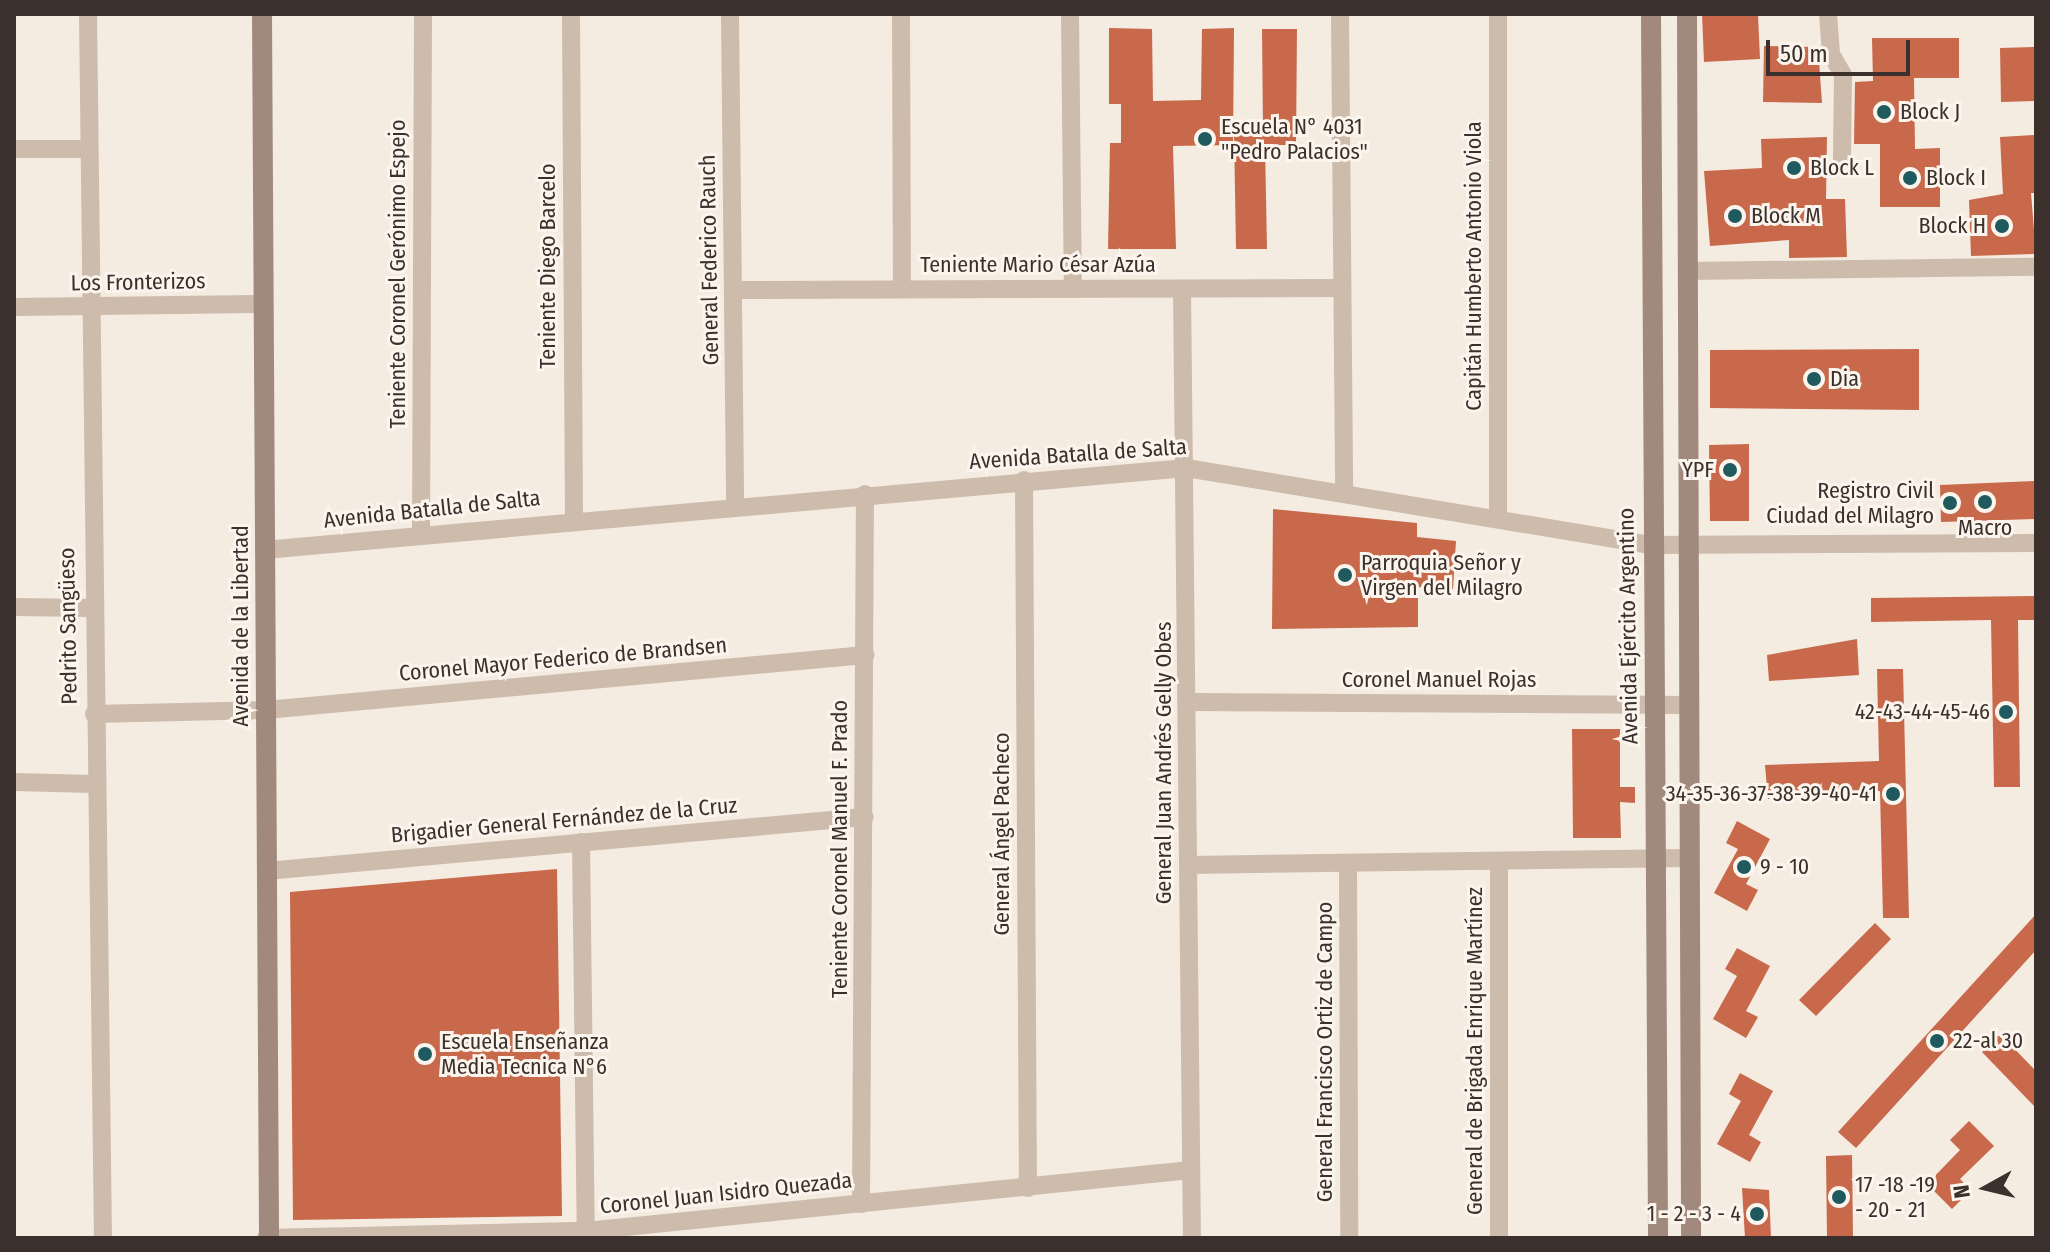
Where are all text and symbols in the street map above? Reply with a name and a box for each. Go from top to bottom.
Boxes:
scale bar [1770,24,1914,74]
text: 50 m [1780,40,1828,68]
place label: Block J [1900,99,1960,125]
marker: Block J [1875,103,1893,121]
place label: Escuela N° 4031 "Pedro Palacios" [1221,113,1368,164]
street label: Teniente Coronel Gerónimo Espejo [385,120,411,428]
street label: Capitán Humberto Antonio Viola [1461,121,1487,411]
marker: Escuela N° 4031 "Pedro Palacios" [1196,130,1214,148]
street label: General Federico Rauch [694,154,724,366]
place label: Block L [1810,155,1874,181]
marker: Block L [1785,159,1803,177]
street label: Teniente Diego Barcelo [535,163,561,369]
place label: Block I [1926,165,1986,191]
marker: Block I [1901,169,1919,187]
place label: Block M [1751,203,1821,229]
marker: Block M [1726,207,1744,225]
place label: Block H [1919,213,1986,239]
marker: Block H [1993,217,2011,235]
street label: Teniente Mario César Azúa [920,252,1156,278]
street label: Los Fronterizos [70,268,206,296]
place label: Dia [1830,366,1859,392]
marker: Dia [1805,370,1823,388]
street label: Avenida Batalla de Salta [968,433,1188,475]
place label: YPF [1682,457,1714,483]
marker: YPF [1721,461,1739,479]
place label: Registro Civil Ciudad del Milagro [1766,477,1934,528]
street label: Avenida Batalla de Salta [322,484,542,534]
marker: Macro [1976,493,1994,511]
marker: Registro Civil Ciudad del Milagro [1941,494,1959,512]
street label: Avenida Ejército Argentino [1613,507,1643,745]
place label: Macro [1958,515,2012,541]
street label: Avenida de la Libertad [228,525,254,727]
street label: Pedrito Sangüeso [53,547,83,705]
place label: Parroquia Señor y Virgen del Milagro [1361,549,1523,600]
marker: Parroquia Señor y Virgen del Milagro [1336,566,1354,584]
street label: General Juan Andrés Gelly Obes [1151,622,1177,904]
street label: Coronel Mayor Federico de Brandsen [398,632,728,686]
street label: Coronel Manuel Rojas [1342,667,1536,693]
place label: 42-43-44-45-46 [1855,699,1990,725]
street label: Teniente Coronel Manuel F. Prado [827,700,853,998]
marker: 42-43-44-45-46 [1997,703,2015,721]
street label: General Ángel Pacheco [989,732,1015,936]
place label: 34-35-36-37-38-39-40-41 [1666,781,1877,807]
marker: 34-35-36-37-38-39-40-41 [1884,785,1902,803]
street label: Brigadier General Fernández de la Cruz [390,792,738,848]
place label: 9 - 10 [1760,854,1809,880]
marker: 9 - 10 [1735,858,1753,876]
street label: General de Brigada Enrique Martínez [1462,887,1488,1215]
street label: General Francisco Ortiz de Campo [1312,902,1338,1202]
place label: Escuela Enseñanza Media Tecnica N°6 [441,1028,609,1080]
place label: 22-al 30 [1953,1028,2023,1054]
marker: 22-al 30 [1928,1032,1946,1050]
marker: Escuela Enseñanza Media Tecnica N°6 [416,1045,434,1063]
north arrow [1946,1148,2026,1228]
street label: Coronel Juan Isidro Quezada [599,1167,853,1219]
place label: 17 -18 -19 - 20 - 21 [1855,1171,1935,1222]
text: N [1947,1183,1976,1200]
marker: 17 -18 -19 - 20 - 21 [1830,1188,1848,1206]
place label: 1 - 2 - 3 - 4 [1647,1201,1741,1227]
marker: 1 - 2 - 3 - 4 [1748,1205,1766,1223]

